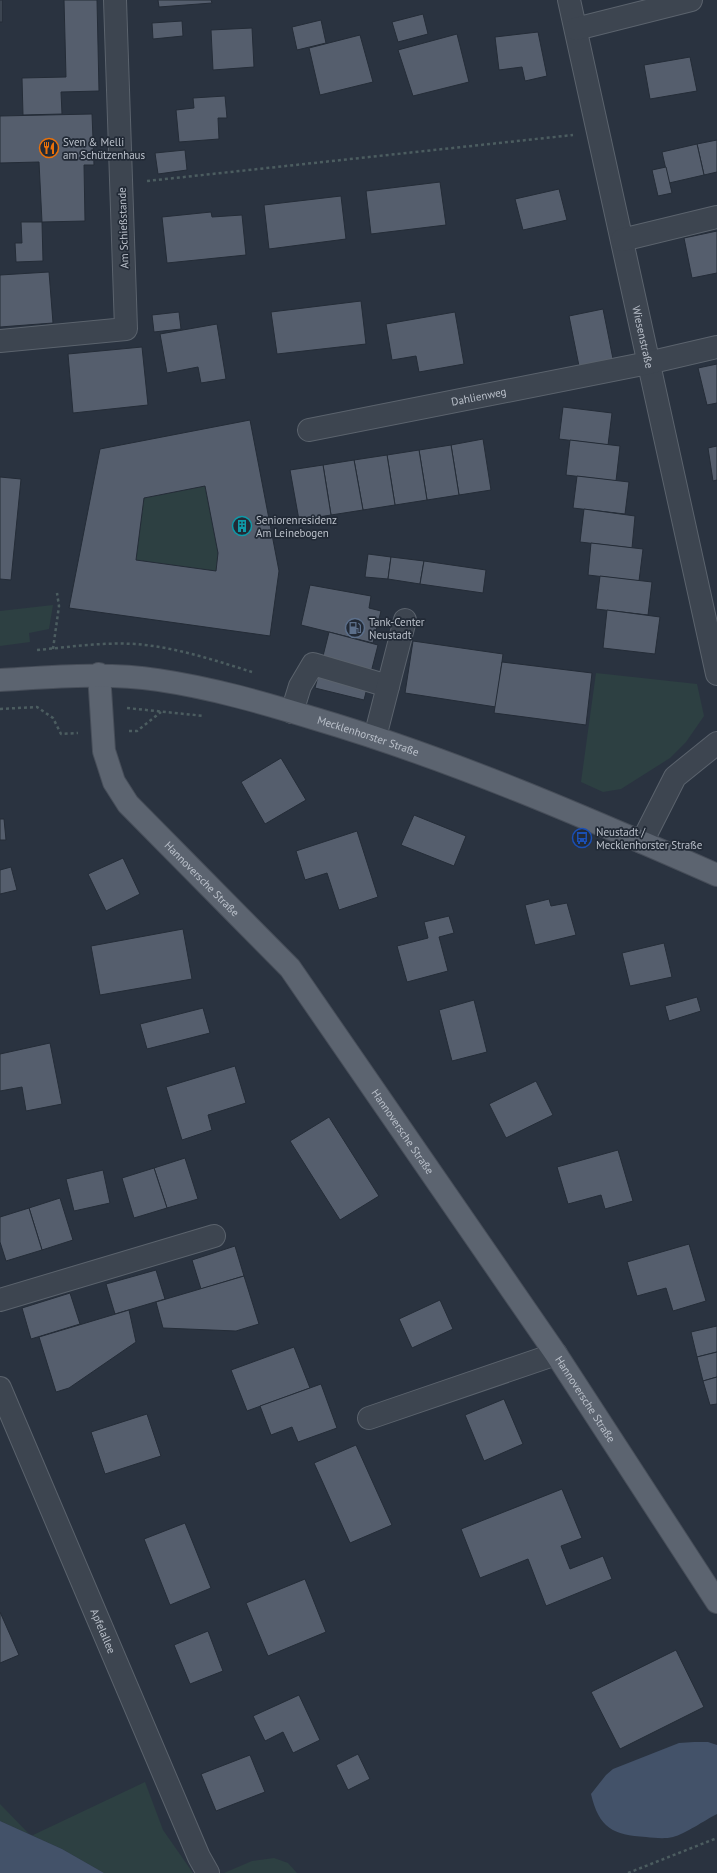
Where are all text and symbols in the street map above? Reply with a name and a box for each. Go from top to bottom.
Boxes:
place label: Sven & Melli am Schützenhaus [63,135,146,162]
restaurant icon: Sven & Melli am Schützenhaus [38,137,60,159]
street label: Am Schießstande [115,187,131,269]
street label: Wiesenstraße [629,304,657,370]
street label: Dahlienweg [450,384,508,409]
place label: Seniorenresidenz Am Leinebogen [256,513,337,540]
building icon: Seniorenresidenz Am Leinebogen [231,515,253,537]
place label: Tank-Center Neustadt [369,615,425,642]
fuel station icon: Tank-Center Neustadt [344,617,366,639]
street label: Mecklenhorster Straße [316,713,421,759]
place label: Neustadt / Mecklenhorster Straße [596,825,703,852]
bus stop icon: Neustadt / Mecklenhorster Straße [571,827,593,849]
street label: Hannoversche Straße [162,838,242,920]
street label: Hannoversche Straße [369,1086,437,1177]
street label: Hannoversche Straße [552,1353,619,1445]
street label: Apfelallee [87,1606,119,1656]

